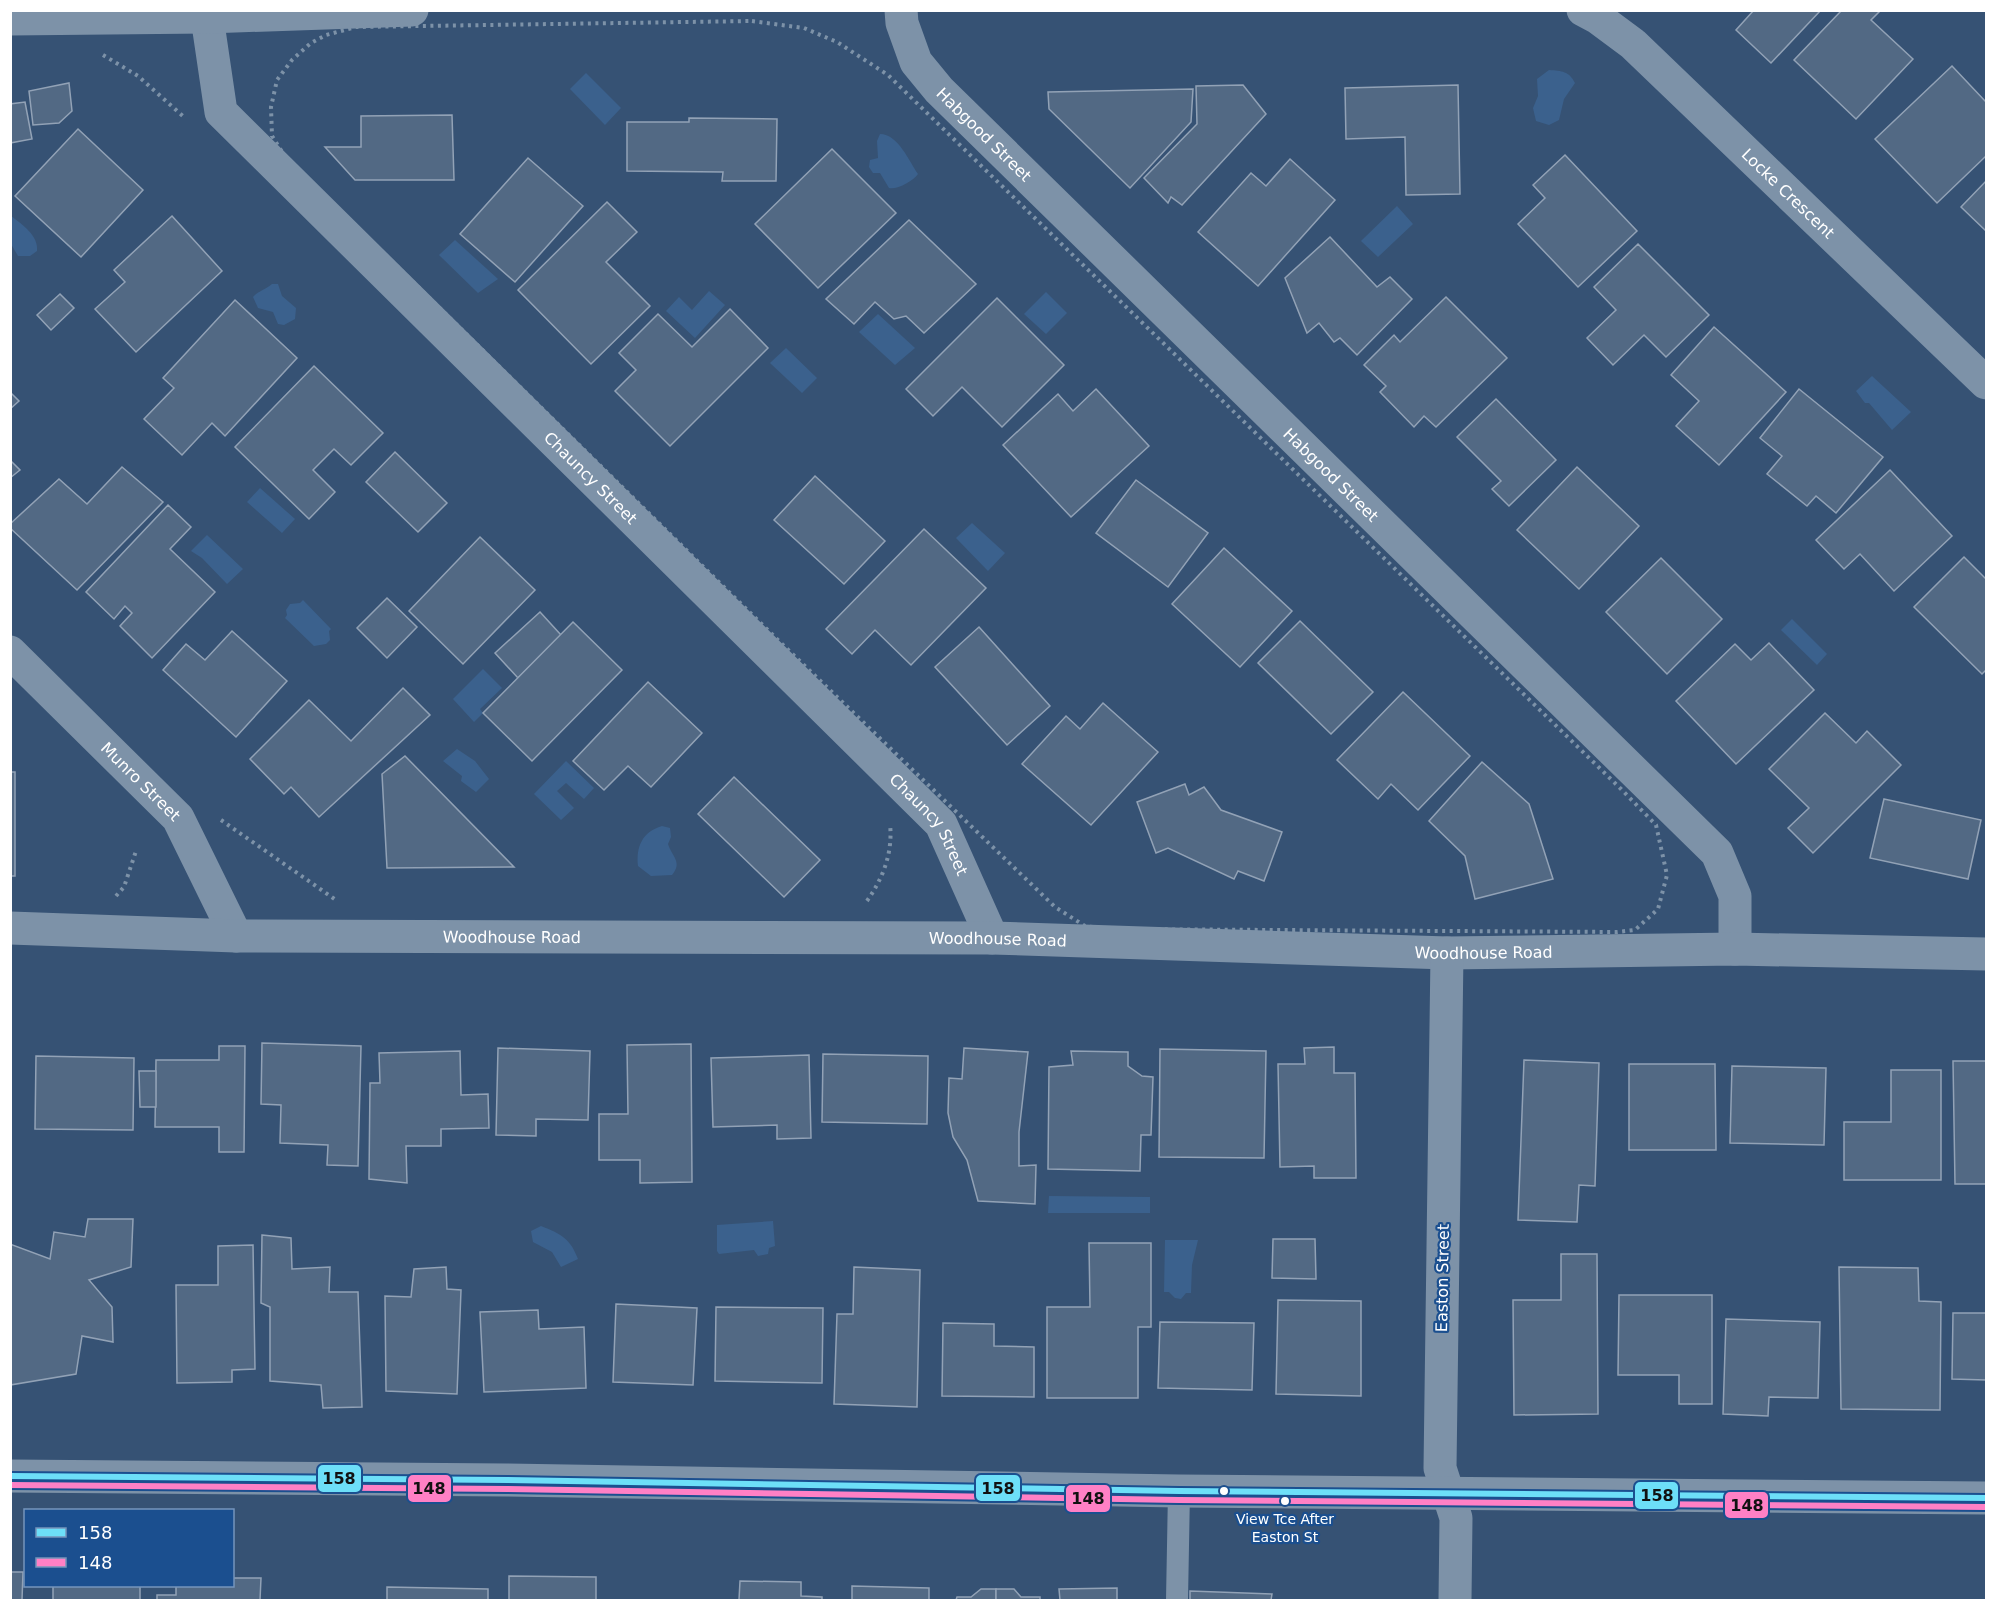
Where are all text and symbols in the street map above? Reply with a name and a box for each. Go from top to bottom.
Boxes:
street label: Habgood Street [932,84,1035,185]
street label: Locke Crescent [1738,145,1838,243]
street label: Habgood Street [1279,424,1382,526]
street label: Chauncy Street [540,428,641,528]
street label: Munro Street [97,738,184,825]
street label: Chauncy Street [885,770,972,878]
street label: Woodhouse Road [443,928,581,947]
street label: Woodhouse Road [929,929,1067,950]
street label: Woodhouse Road [1414,943,1553,963]
street label: Easton Street [1432,1224,1453,1332]
line badge: 158 [317,1464,362,1493]
text: 158 [322,1469,356,1488]
line badge: 148 [407,1474,452,1503]
line badge: 158 [975,1474,1021,1502]
text: 148 [412,1479,446,1498]
text: 158 [981,1479,1015,1498]
line badge: 158 [1634,1481,1679,1510]
line badge: 148 [1065,1484,1111,1513]
unlabelled marker [1218,1485,1230,1497]
text: 158 [1640,1486,1674,1505]
text: 148 [1071,1489,1105,1508]
line badge: 148 [1724,1491,1769,1519]
marker: View Tce After Easton St [1279,1495,1291,1507]
text: 148 [1730,1496,1764,1515]
legend [24,1509,234,1587]
place label: View Tce After Easton St [1236,1511,1334,1545]
text: 158 [78,1522,112,1543]
text: 148 [78,1552,112,1573]

